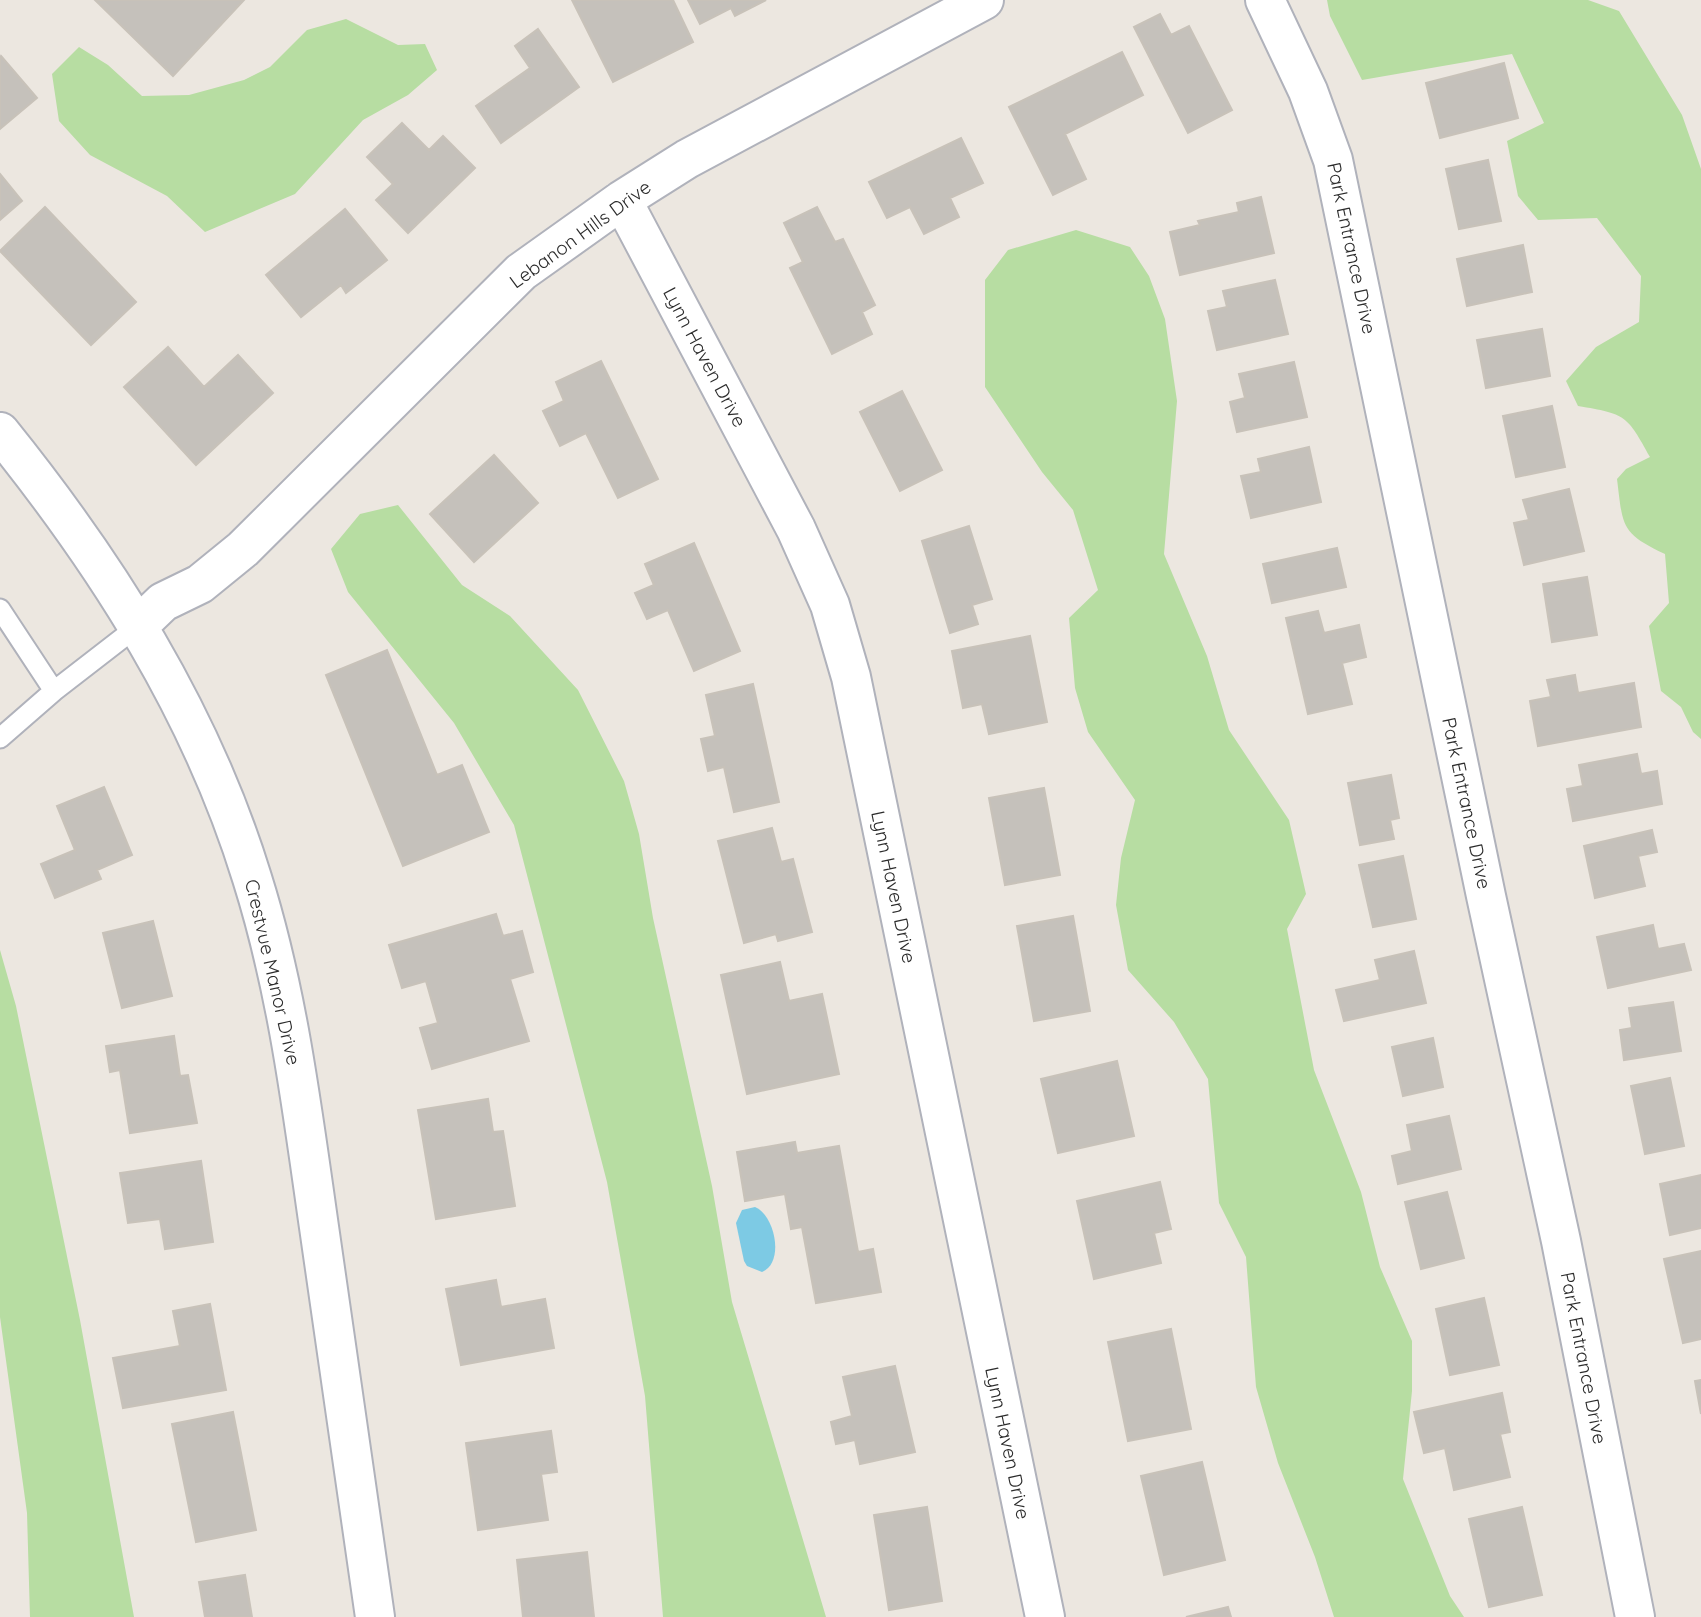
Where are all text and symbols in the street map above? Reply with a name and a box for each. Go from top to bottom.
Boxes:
street label: Park Entrance Drive [1322,160,1382,336]
street label: Lebanon Hills Drive [505,175,655,293]
street label: Lynn Haven Drive [658,283,752,431]
street label: Park Entrance Drive [1437,715,1497,891]
street label: Lynn Haven Drive [866,809,922,965]
street label: Crestvue Manor Drive [240,877,306,1067]
street label: Park Entrance Drive [1556,1270,1612,1446]
street label: Lynn Haven Drive [980,1365,1036,1521]

